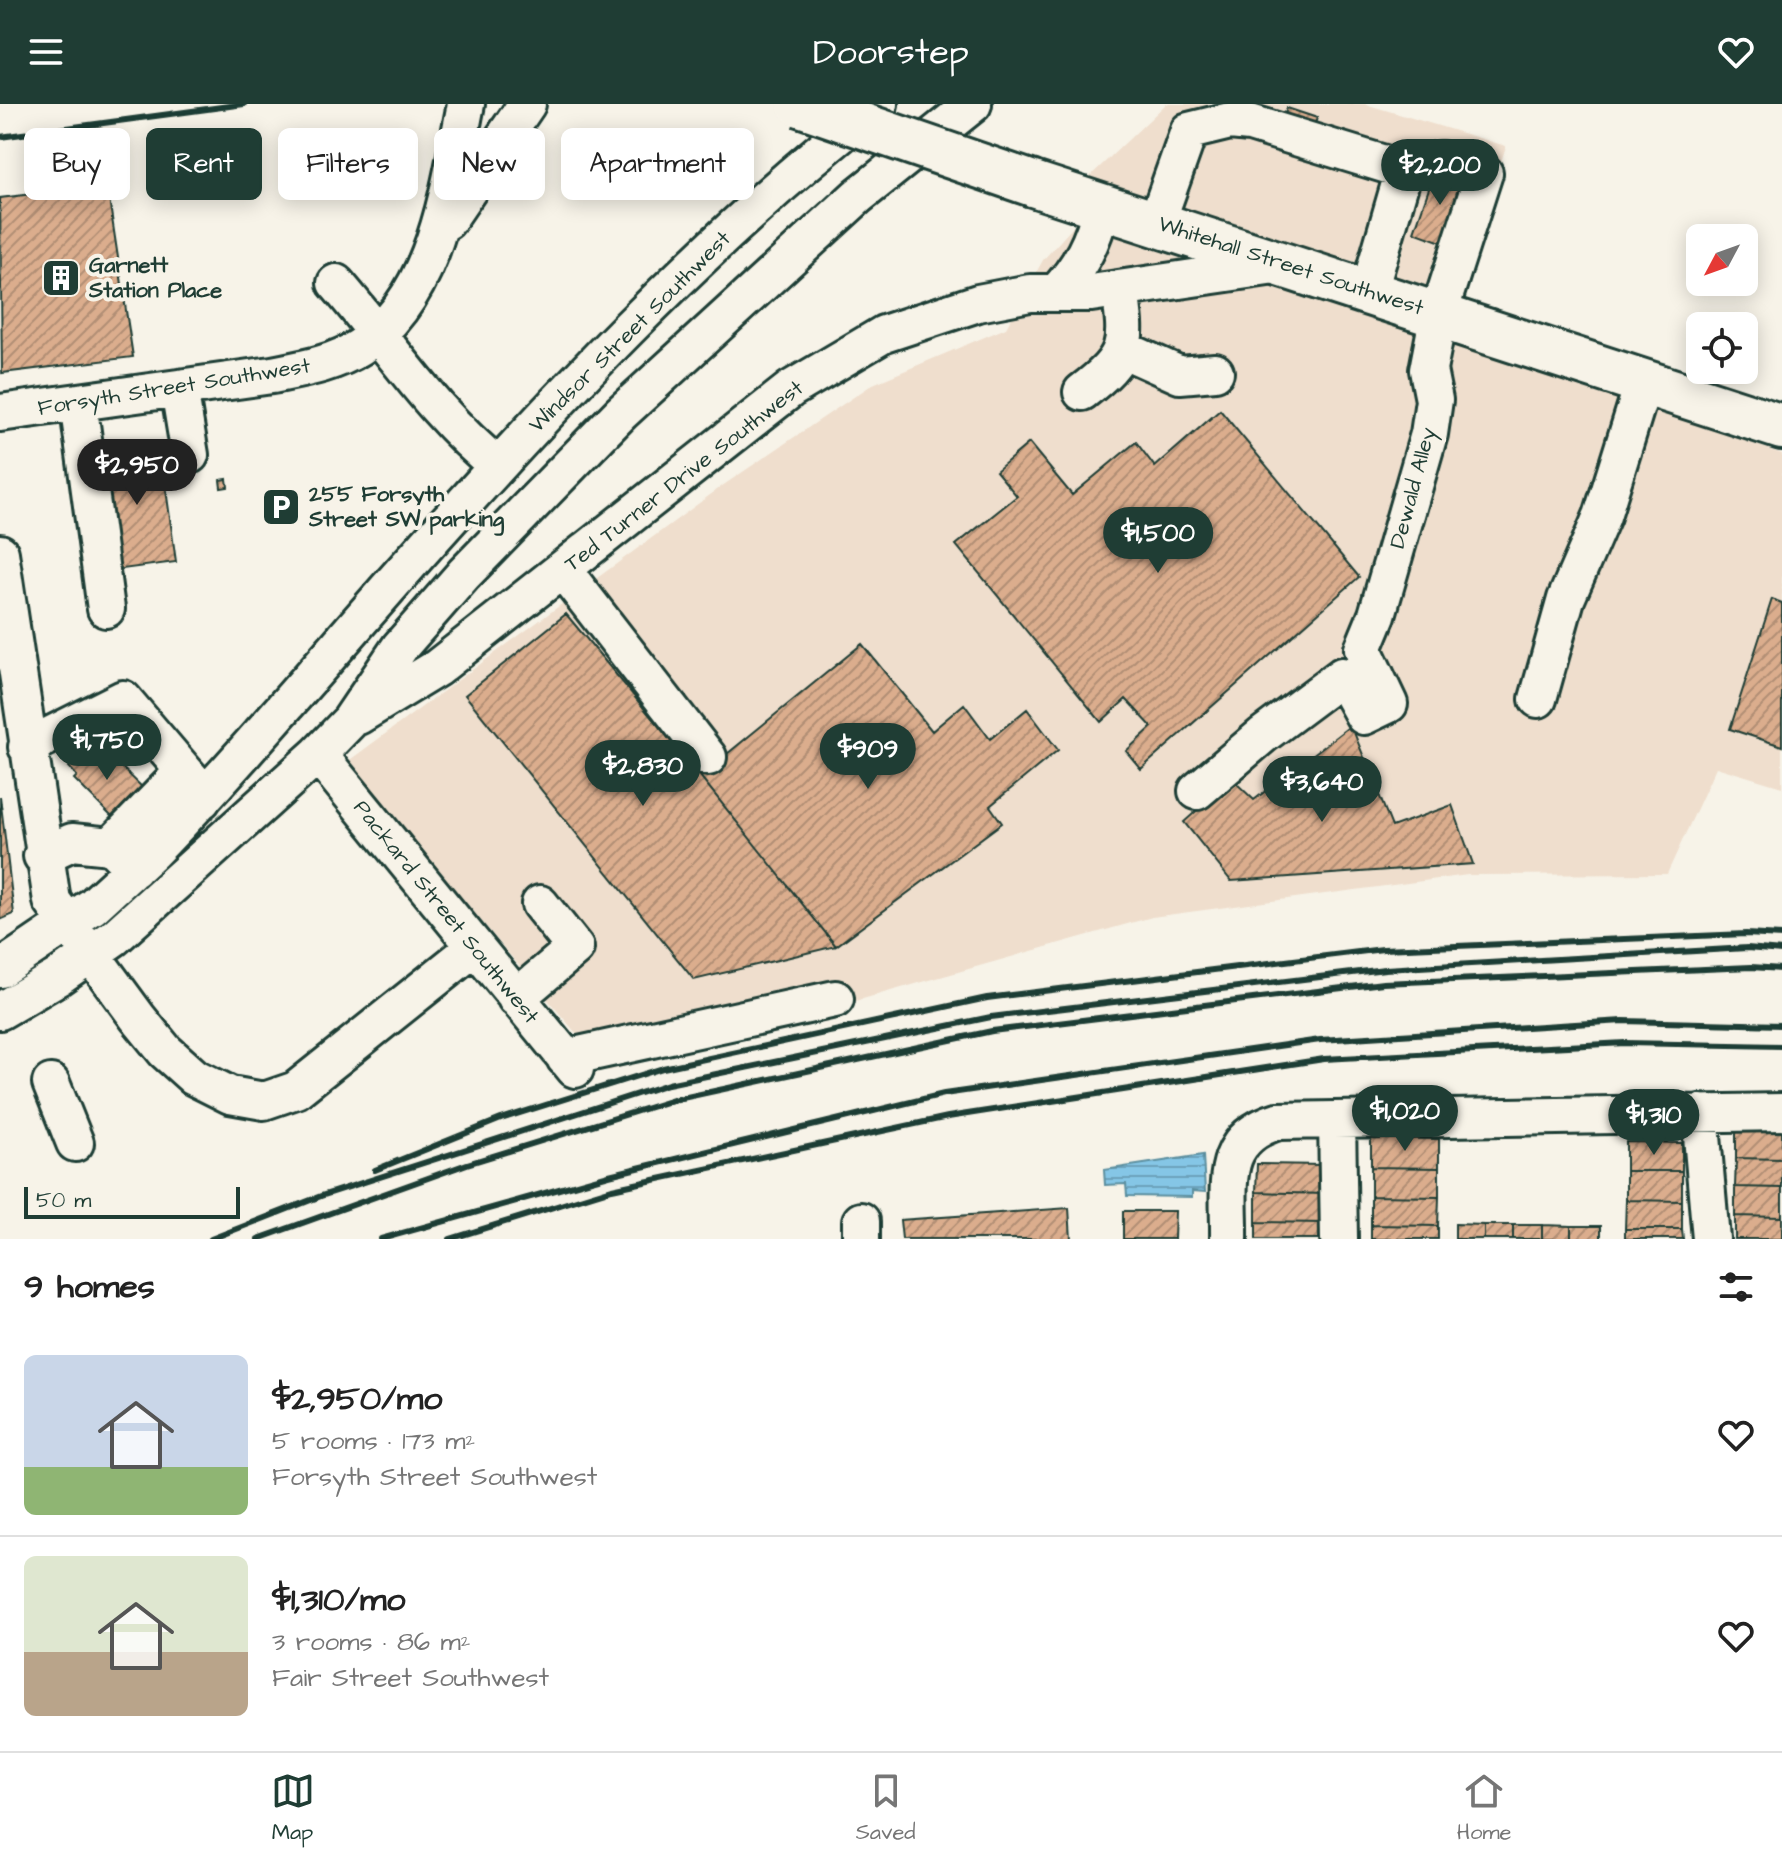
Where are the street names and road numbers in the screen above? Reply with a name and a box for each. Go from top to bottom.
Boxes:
street label: Whitehall Street Southwest [1154,208,1428,324]
street label: Windsor Street Southwest [522,224,738,440]
street label: Forsyth Street Southwest [36,350,313,425]
street label: Ted Turner Drive Southwest [558,373,810,579]
street label: Dewald Alley [1382,424,1445,552]
street label: Packard Street Southwest [346,793,546,1031]

